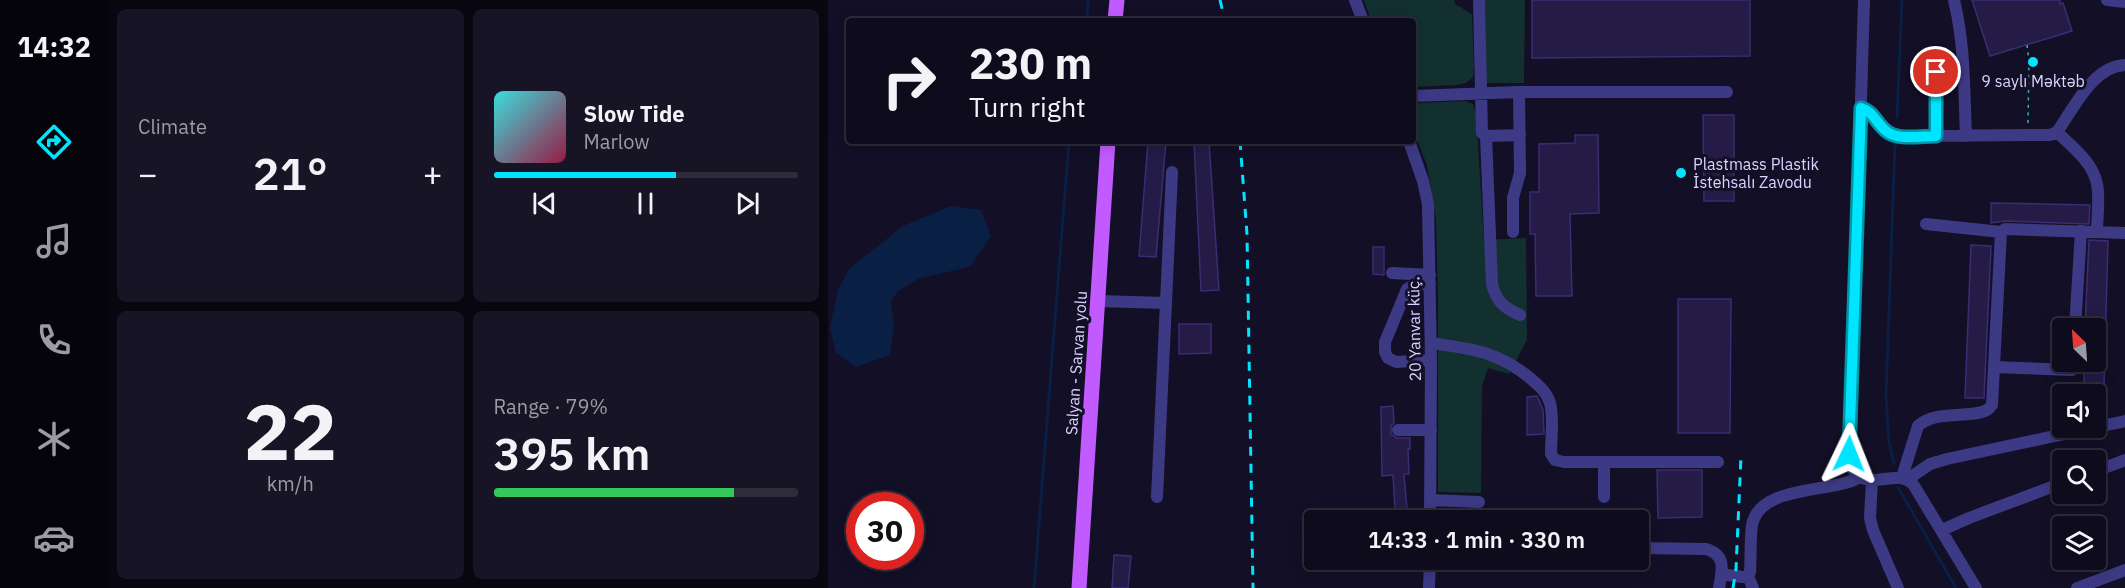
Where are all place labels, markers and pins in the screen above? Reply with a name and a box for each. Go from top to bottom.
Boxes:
pin [1910,46,1961,97]
marker: 9 saylı Məktəb [2026,55,2040,69]
place label: 9 saylı Məktəb [1981,71,2085,91]
place label: Plastmass Plastik İstehsalı Zavodu [1693,154,1820,192]
marker: Plastmass Plastik İstehsalı Zavodu [1674,166,1688,180]

